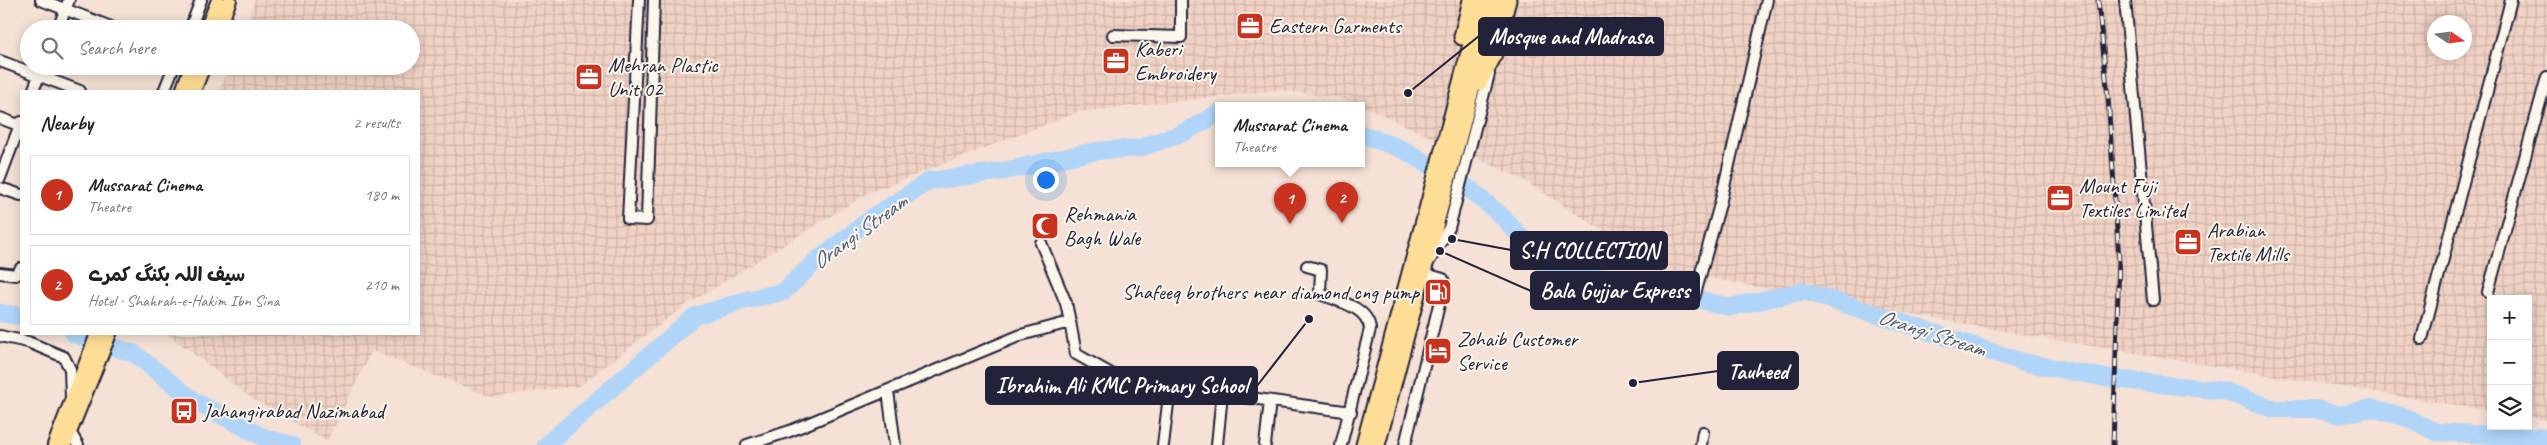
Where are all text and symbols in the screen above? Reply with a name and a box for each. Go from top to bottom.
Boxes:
office icon: Eastern Garments [1235,11,1265,41]
place label: Eastern Garments [1269,13,1403,39]
north arrow [2427,15,2472,60]
callout: Mosque and Madrasa [1479,18,1663,55]
search box [20,20,420,75]
text: Mosque and Madrasa [1489,23,1655,51]
icon: search [38,34,66,62]
text: Search here [78,36,155,60]
place label: Kaberi Embroidery [1135,36,1218,86]
office icon: Kaberi Embroidery [1101,46,1131,76]
place label: Mehran Plastic Unit 02 [608,52,719,102]
office icon: Mehran Plastic Unit 02 [574,62,604,92]
popup [1215,102,1365,167]
text: Nearby [40,110,93,136]
text: 2 results [353,113,400,133]
text: Mussarat Cinema [1233,113,1347,137]
text: Theatre [1233,137,1276,157]
your location [1033,167,1059,193]
text: Mussarat Cinema [88,173,202,197]
place label: Mount Fuji Textiles Limited [2079,173,2190,223]
pin: 2 [1326,182,1358,223]
pin: 1 [1274,183,1306,224]
office icon: Mount Fuji Textiles Limited [2045,183,2075,213]
text: 1 [53,185,61,205]
text: 180 m [365,185,399,205]
water label: Orangi Stream [806,187,914,276]
text: Theatre [88,197,131,217]
place label: Rehmania Bagh Wale [1064,201,1141,251]
mosque icon: Rehmania Bagh Wale [1030,211,1060,241]
place label: Arabian Textile Mills [2207,217,2290,267]
office icon: Arabian Textile Mills [2173,227,2203,257]
callout: S.H COLLECTION [1511,232,1667,269]
text: S.H COLLECTION [1519,237,1662,265]
text: سیف اللہ بکنگ کمرے [88,263,245,287]
callout: Bala Gujjar Express [1531,272,1699,309]
text: 2 [53,275,61,295]
text: 210 m [365,275,399,295]
fuel station icon: Shafeeq brothers near diamond cng pump [1423,277,1453,307]
text: Bala Gujjar Express [1540,277,1692,305]
place label: Shafeeq brothers near diamond cng pump [1122,279,1421,305]
text: Hotel · Shahrah-e-Hakim Ibn Sina [88,291,279,311]
map controls [2487,295,2532,430]
button: + [2487,295,2532,340]
water label: Orangi Stream [1875,303,1990,364]
place label: Zohaib Customer Service [1457,326,1579,376]
hotel icon: Zohaib Customer Service [1423,336,1453,366]
button: − [2487,340,2532,385]
callout: Tauheed [1718,352,1798,389]
text: Tauheed [1728,358,1792,386]
callout: Ibrahim Ali KMC Primary School [986,367,1257,404]
text: Ibrahim Ali KMC Primary School [996,372,1252,400]
button: layers [2487,385,2532,430]
bus stop icon: Jahangirabad Nazimabad [169,396,199,426]
place label: Jahangirabad Nazimabad [202,398,388,424]

